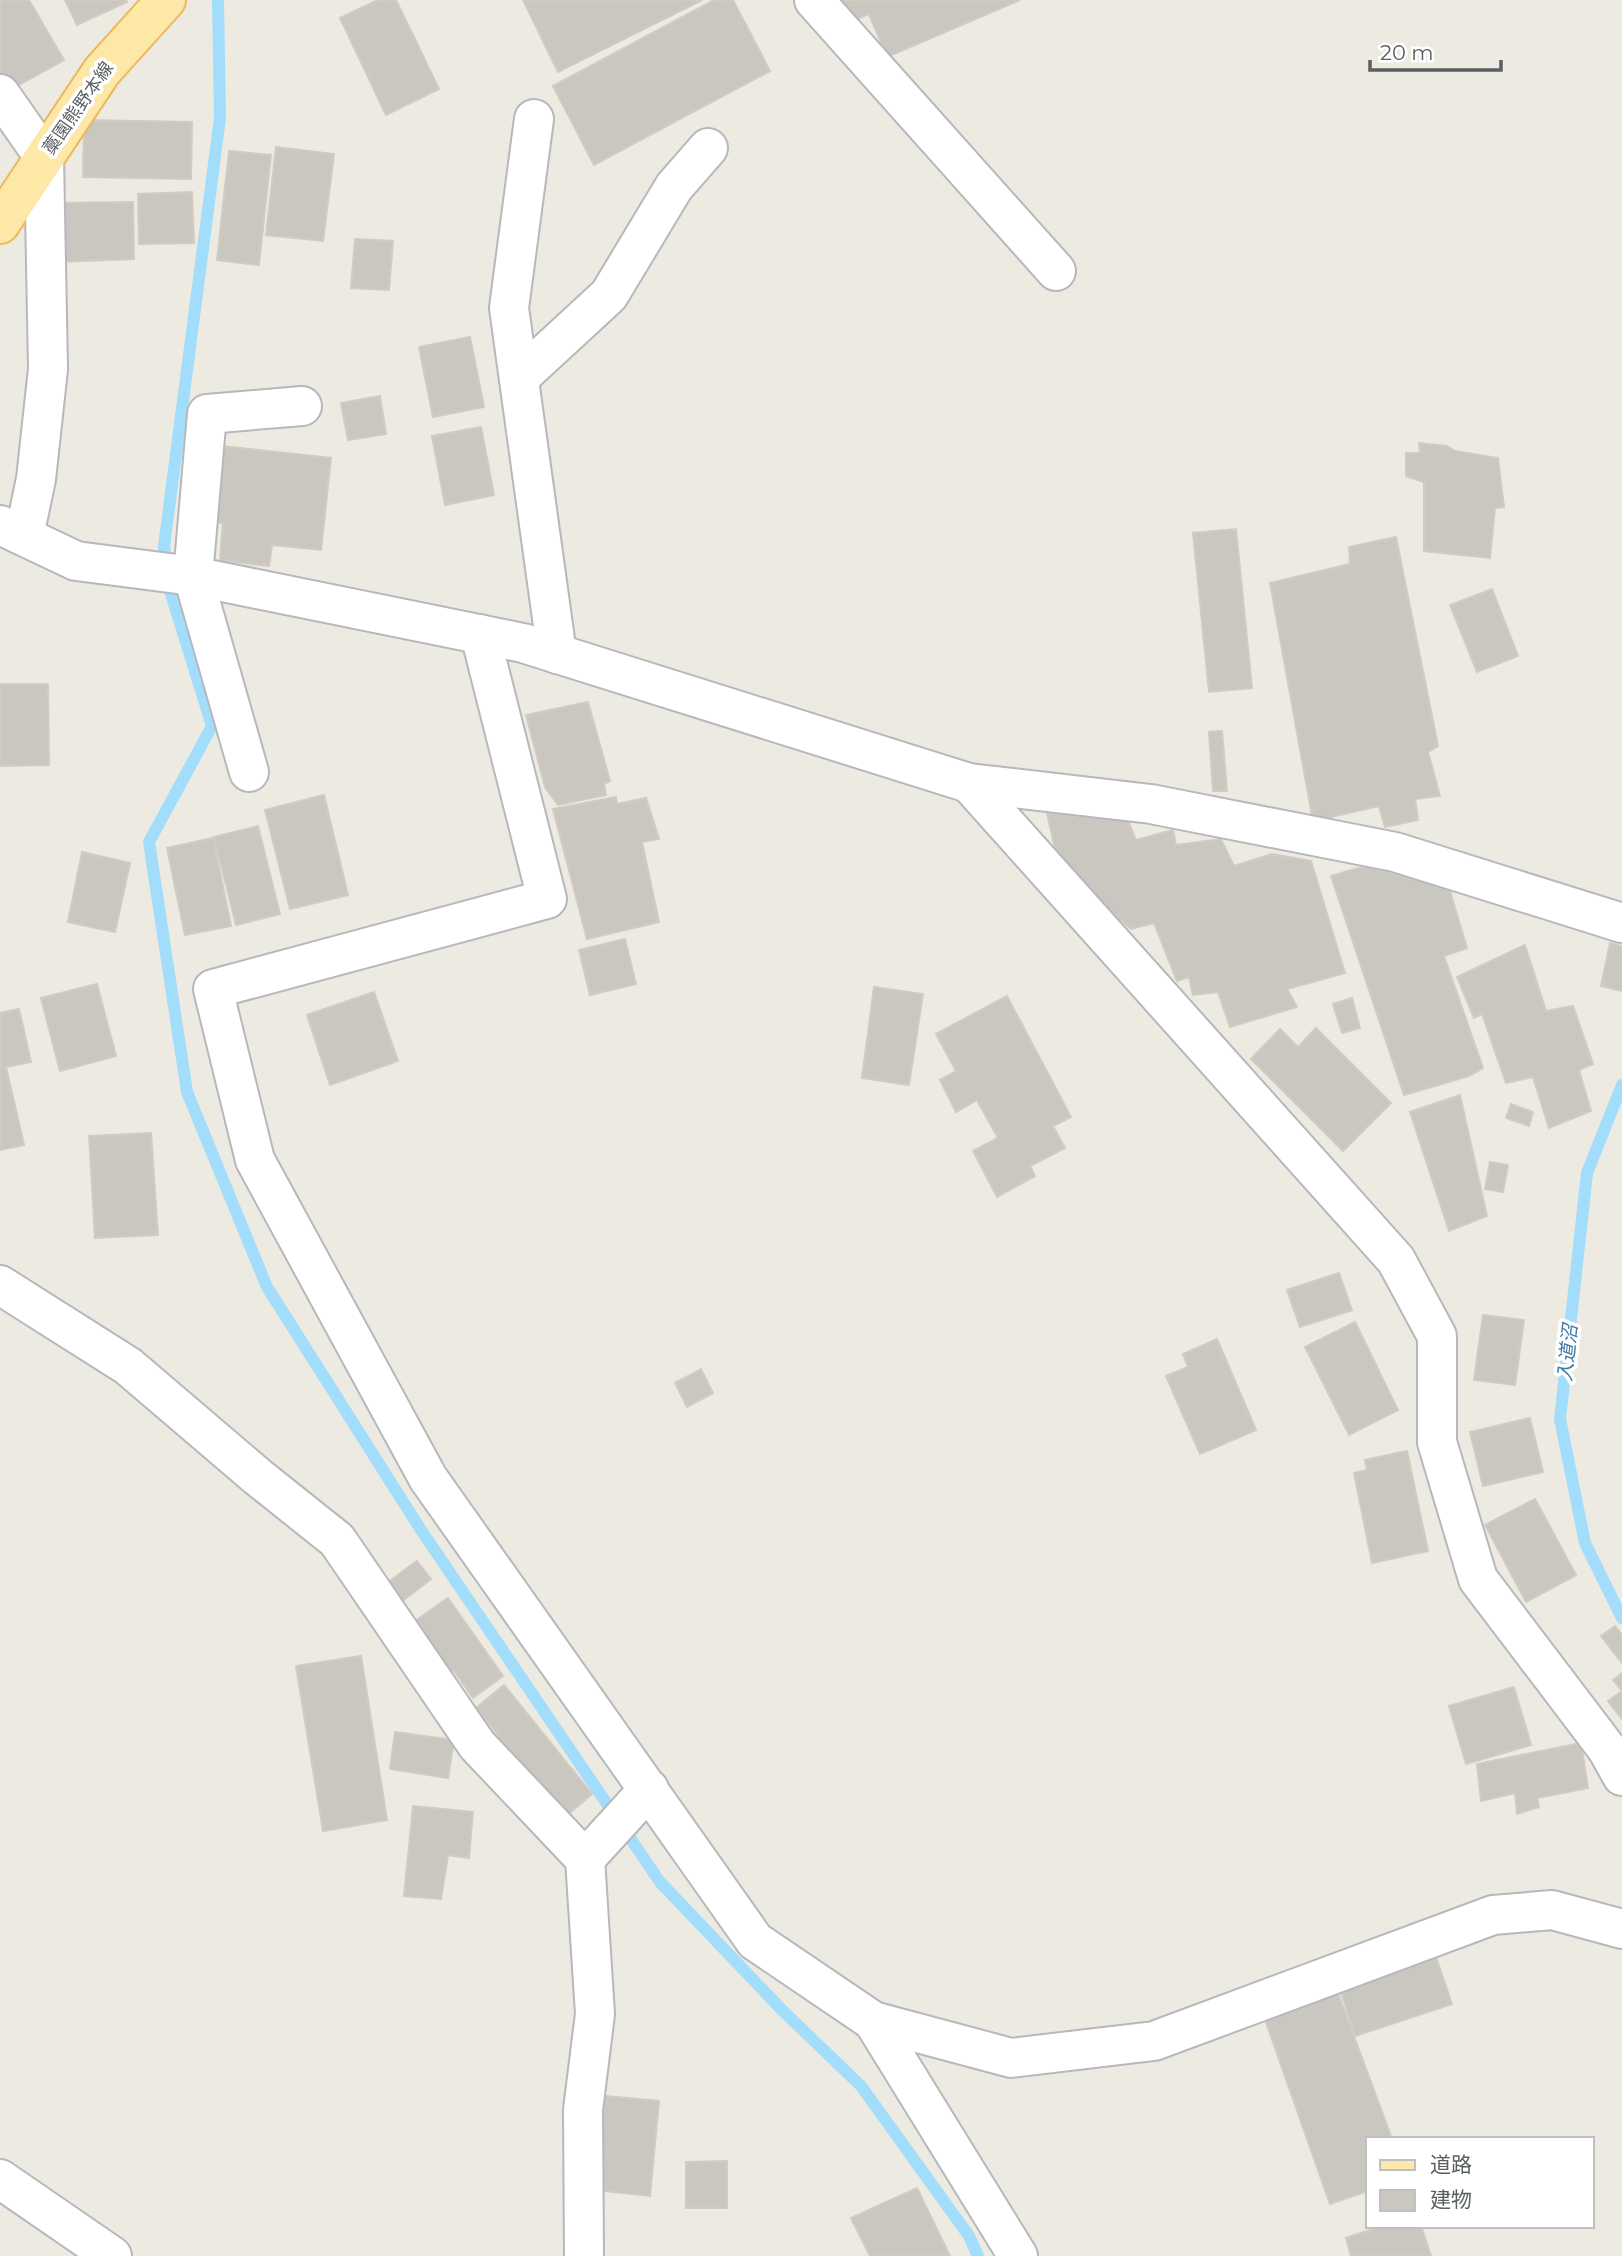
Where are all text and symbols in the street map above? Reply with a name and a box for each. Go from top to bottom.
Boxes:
scale bar [1370,28,1501,72]
text: 20 m [1380,40,1434,65]
street label: 藁園熊野本線 [38,57,118,159]
water label: 入道沼 [1553,1321,1582,1383]
legend [1366,2137,1594,2228]
text: 道路 [1430,2152,1472,2177]
text: 建物 [1430,2187,1472,2212]

